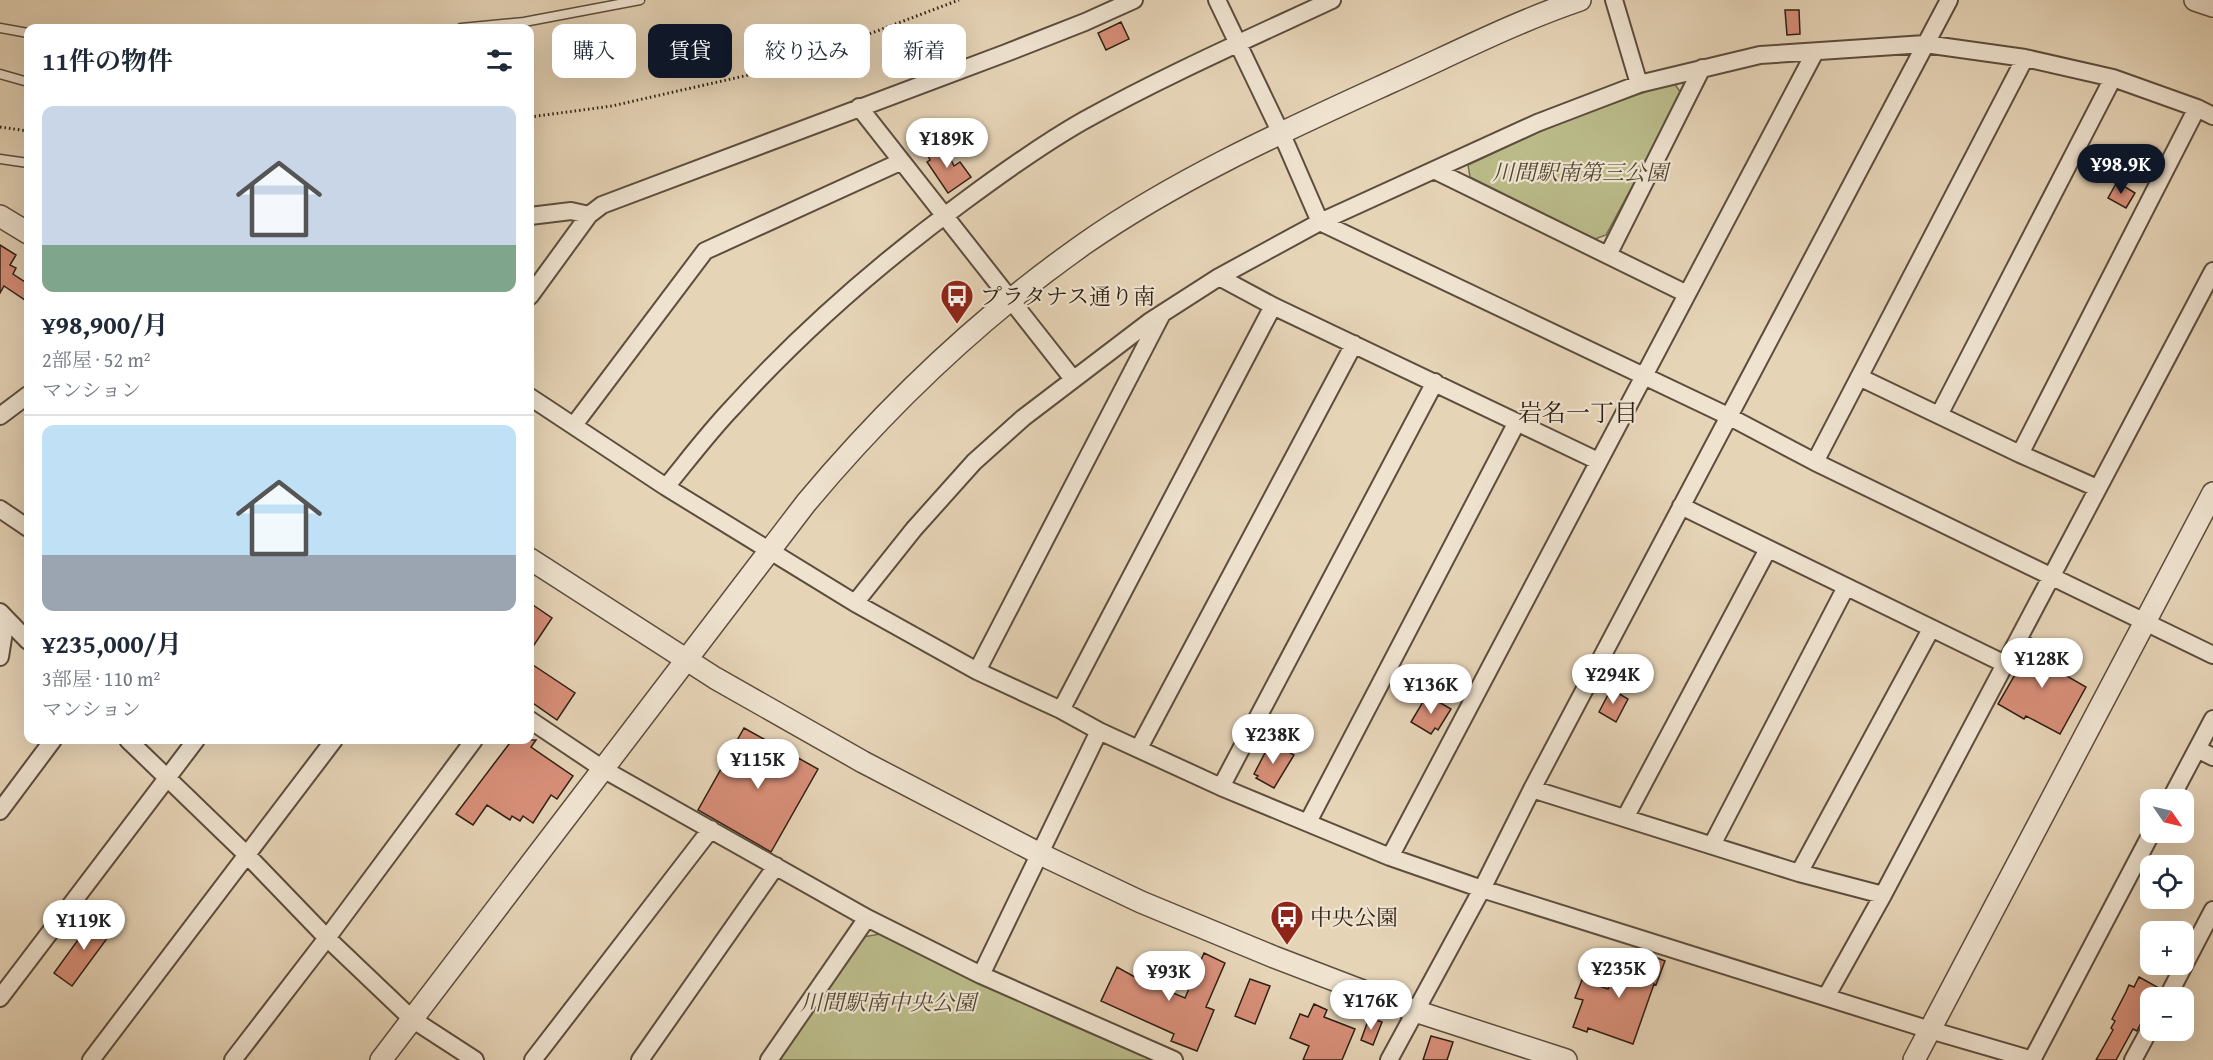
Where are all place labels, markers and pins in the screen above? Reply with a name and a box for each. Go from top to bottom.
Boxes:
pin: ¥189K [905,118,989,169]
pin: ¥98.9K [2072,144,2170,195]
bus stop icon: プラタナス通り南 [939,278,975,325]
place label: プラタナス通り南 [980,280,1155,312]
pin: ¥128K [2000,638,2084,689]
pin: ¥294K [1571,654,1655,705]
pin: ¥136K [1389,664,1473,715]
pin: ¥238K [1231,714,1315,765]
pin: ¥115K [716,739,800,790]
bus stop icon: 中央公園 [1269,899,1305,946]
pin: ¥119K [42,900,126,951]
place label: 中央公園 [1310,901,1398,933]
pin: ¥235K [1577,948,1661,999]
pin: ¥93K [1133,951,1205,1002]
pin: ¥176K [1329,980,1413,1031]

